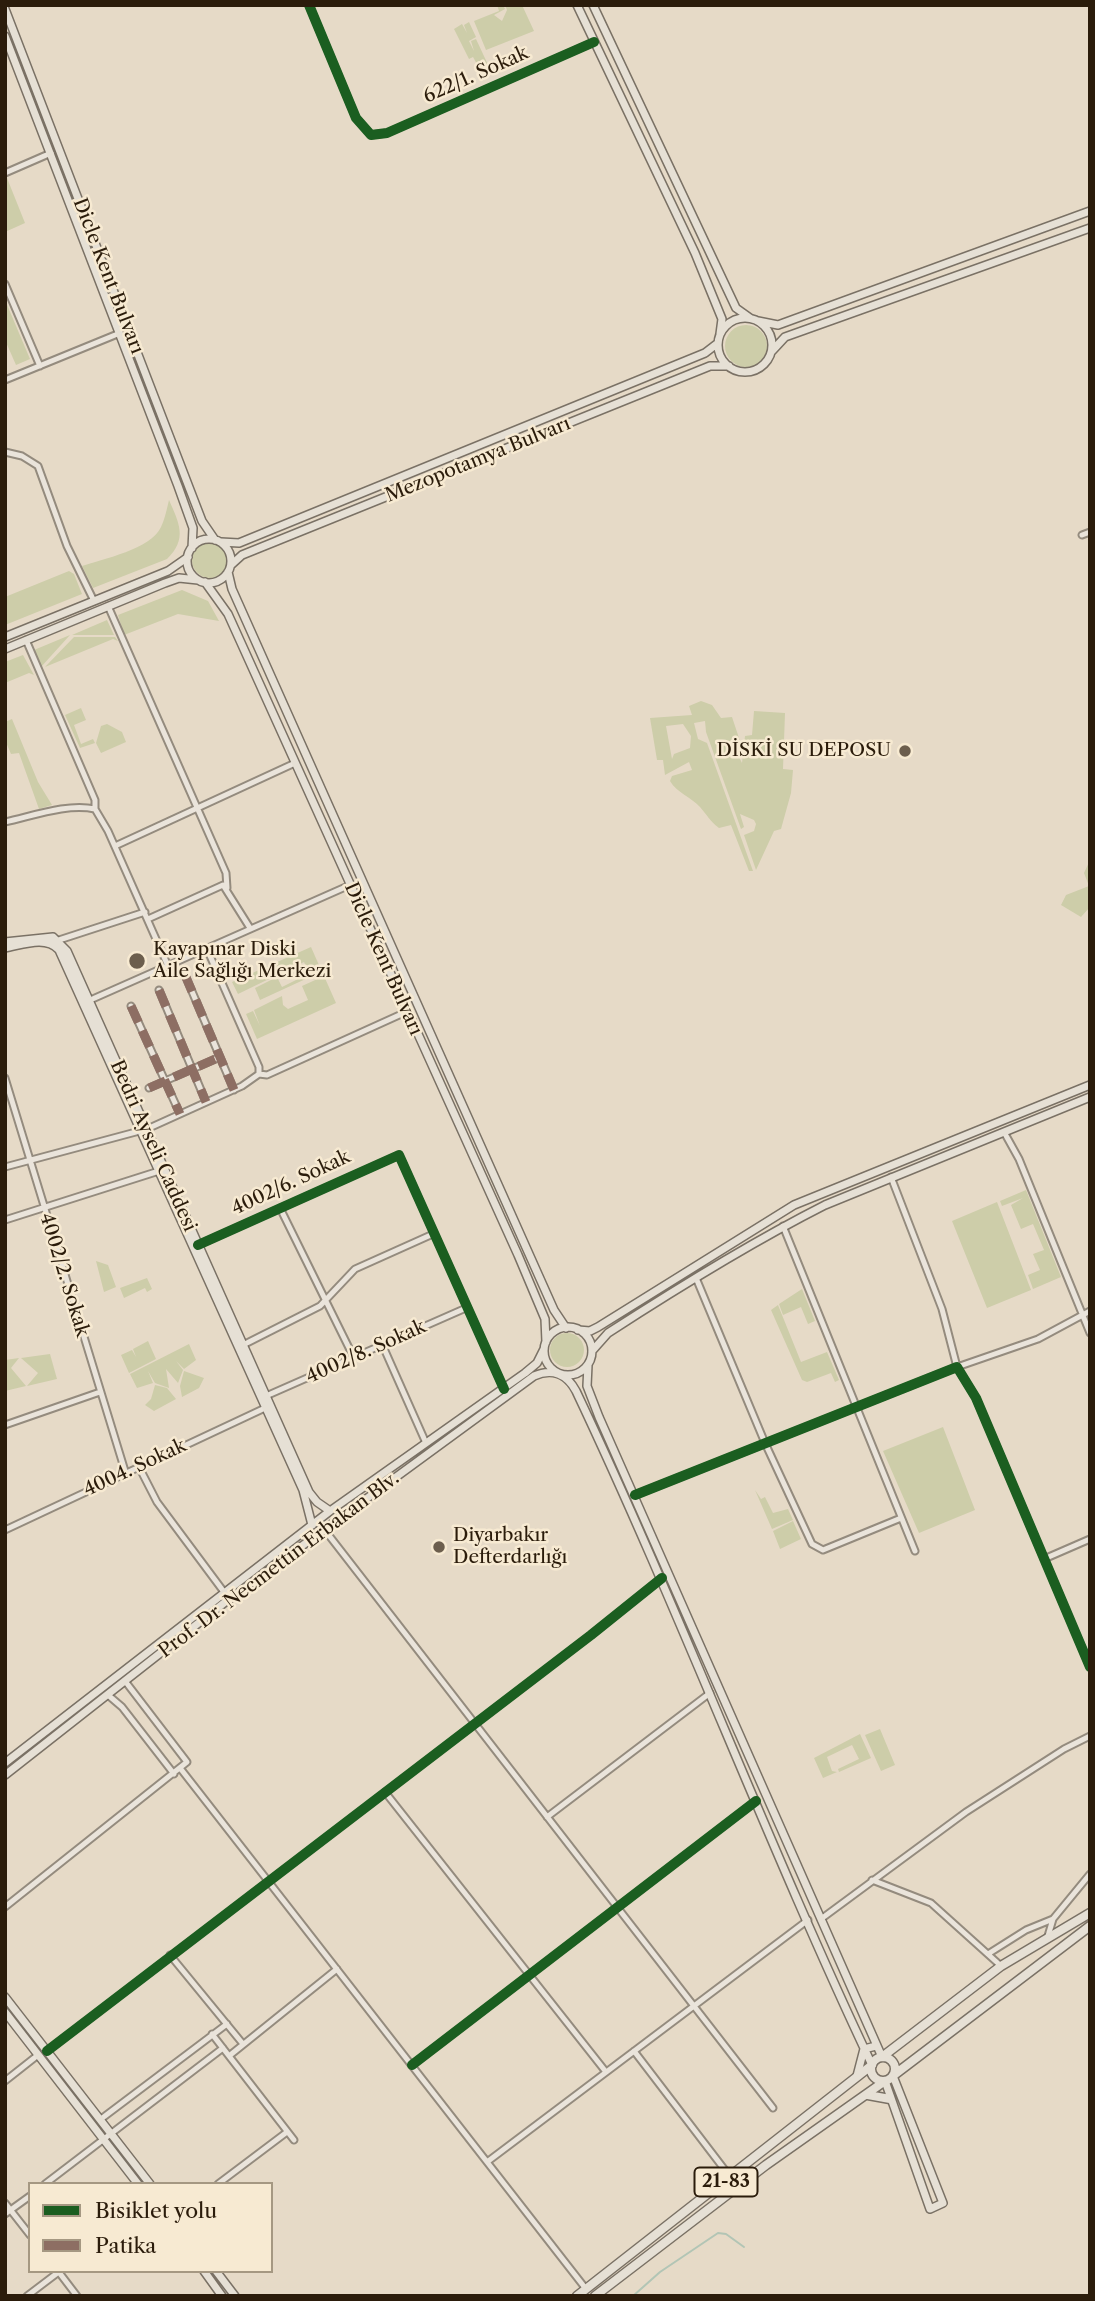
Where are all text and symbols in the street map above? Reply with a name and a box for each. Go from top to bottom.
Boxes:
street label: 622/1. Sokak [420,42,532,108]
street label: Dicle Kent Bulvarı [68,195,148,357]
street label: Mezopotamya Bulvarı [382,412,574,508]
place label: DİSKİ SU DEPOSU [716,740,891,762]
marker: DİSKİ SU DEPOSU [897,743,913,759]
street label: Dicle Kent Bulvarı [339,879,427,1039]
place label: Kayapınar Diski Aile Sağlığı Merkezi [153,939,331,983]
marker: Kayapınar Diski Aile Sağlığı Merkezi [127,951,147,971]
street label: Bedri Ayseli Caddesi [105,1057,201,1235]
street label: 4002/6. Sokak [228,1146,354,1220]
street label: 4002/2. Sokak [34,1210,94,1340]
street label: 4002/8. Sokak [303,1315,429,1389]
street label: 4004. Sokak [80,1434,190,1502]
street label: Prof. Dr. Necmettin Erbakan Blv. [154,1467,404,1663]
place label: Diyarbakır Defterdarlığı [453,1525,567,1569]
marker: Diyarbakır Defterdarlığı [431,1539,447,1555]
road number: 21-83 [694,2168,758,2196]
legend [28,2182,273,2273]
text: Bisiklet yolu [95,2198,217,2223]
text: Patika [95,2233,156,2258]

